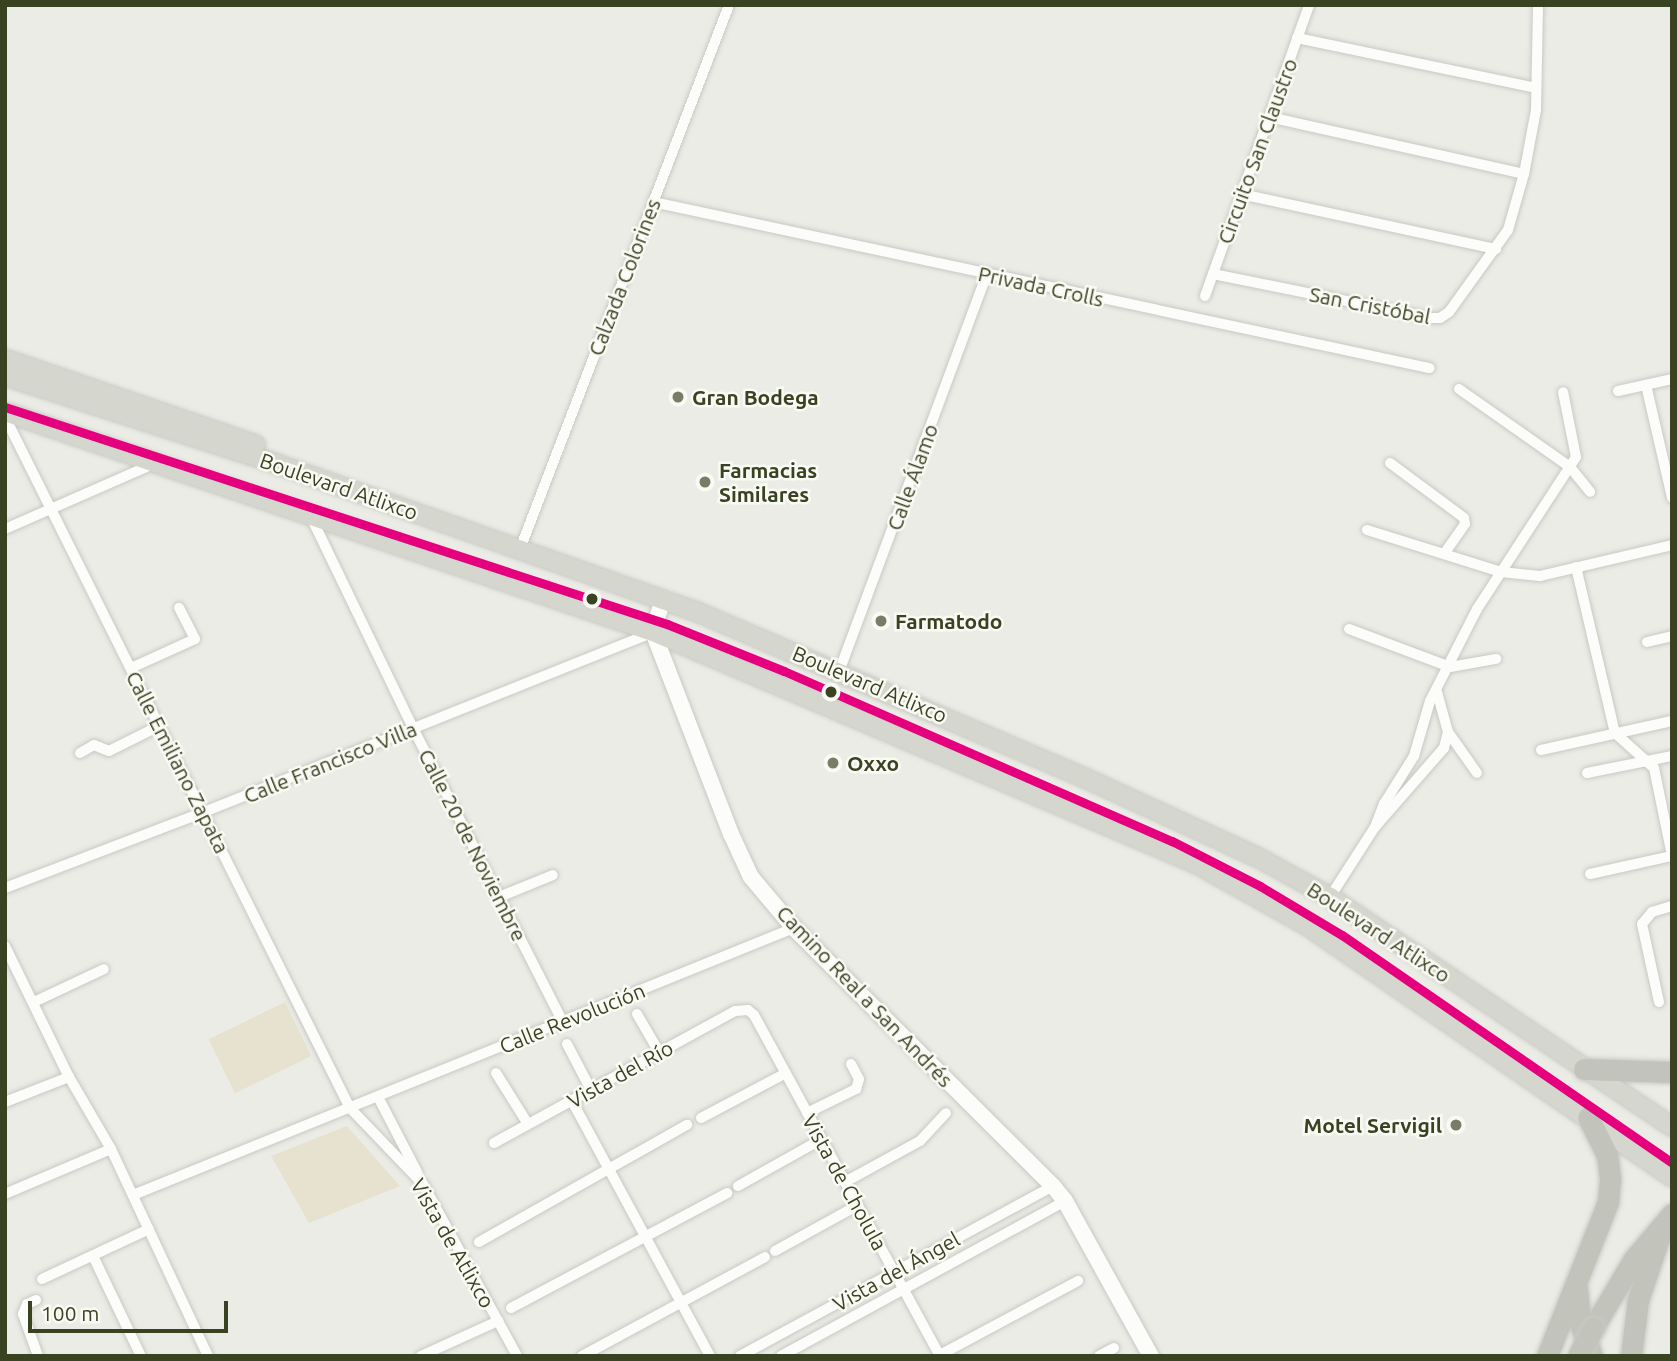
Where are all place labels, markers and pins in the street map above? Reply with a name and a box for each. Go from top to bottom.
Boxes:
place label: Gran Bodega [692,384,819,410]
marker: Gran Bodega [670,389,686,405]
place label: Farmacias Similares [719,457,817,507]
marker: Farmacias Similares [697,474,713,490]
unlabelled marker [585,592,599,606]
place label: Farmatodo [895,608,1002,634]
marker: Farmatodo [873,613,889,629]
unlabelled marker [824,685,838,699]
place label: Oxxo [847,750,899,776]
marker: Oxxo [825,755,841,771]
place label: Motel Servigil [1304,1112,1442,1138]
marker: Motel Servigil [1448,1117,1464,1133]

